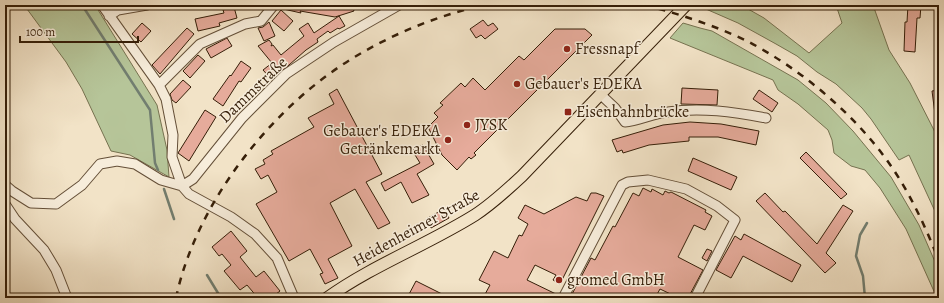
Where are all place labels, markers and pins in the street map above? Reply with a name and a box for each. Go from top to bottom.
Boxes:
place label: Fressnapf [575,38,642,60]
marker: Fressnapf [562,44,572,54]
place label: Gebauer's EDEKA [525,73,642,95]
marker: Gebauer's EDEKA [512,79,522,89]
place label: Eisenbahnbrücke [576,101,689,123]
marker: Eisenbahnbrücke [563,107,573,117]
place label: JYSK [475,114,507,136]
place label: Gebauer's EDEKA Getränkemarkt [323,120,441,160]
marker: JYSK [462,120,472,130]
marker: Gebauer's EDEKA Getränkemarkt [443,135,453,145]
place label: gromed GmbH [567,269,665,291]
marker: gromed GmbH [554,275,564,285]

